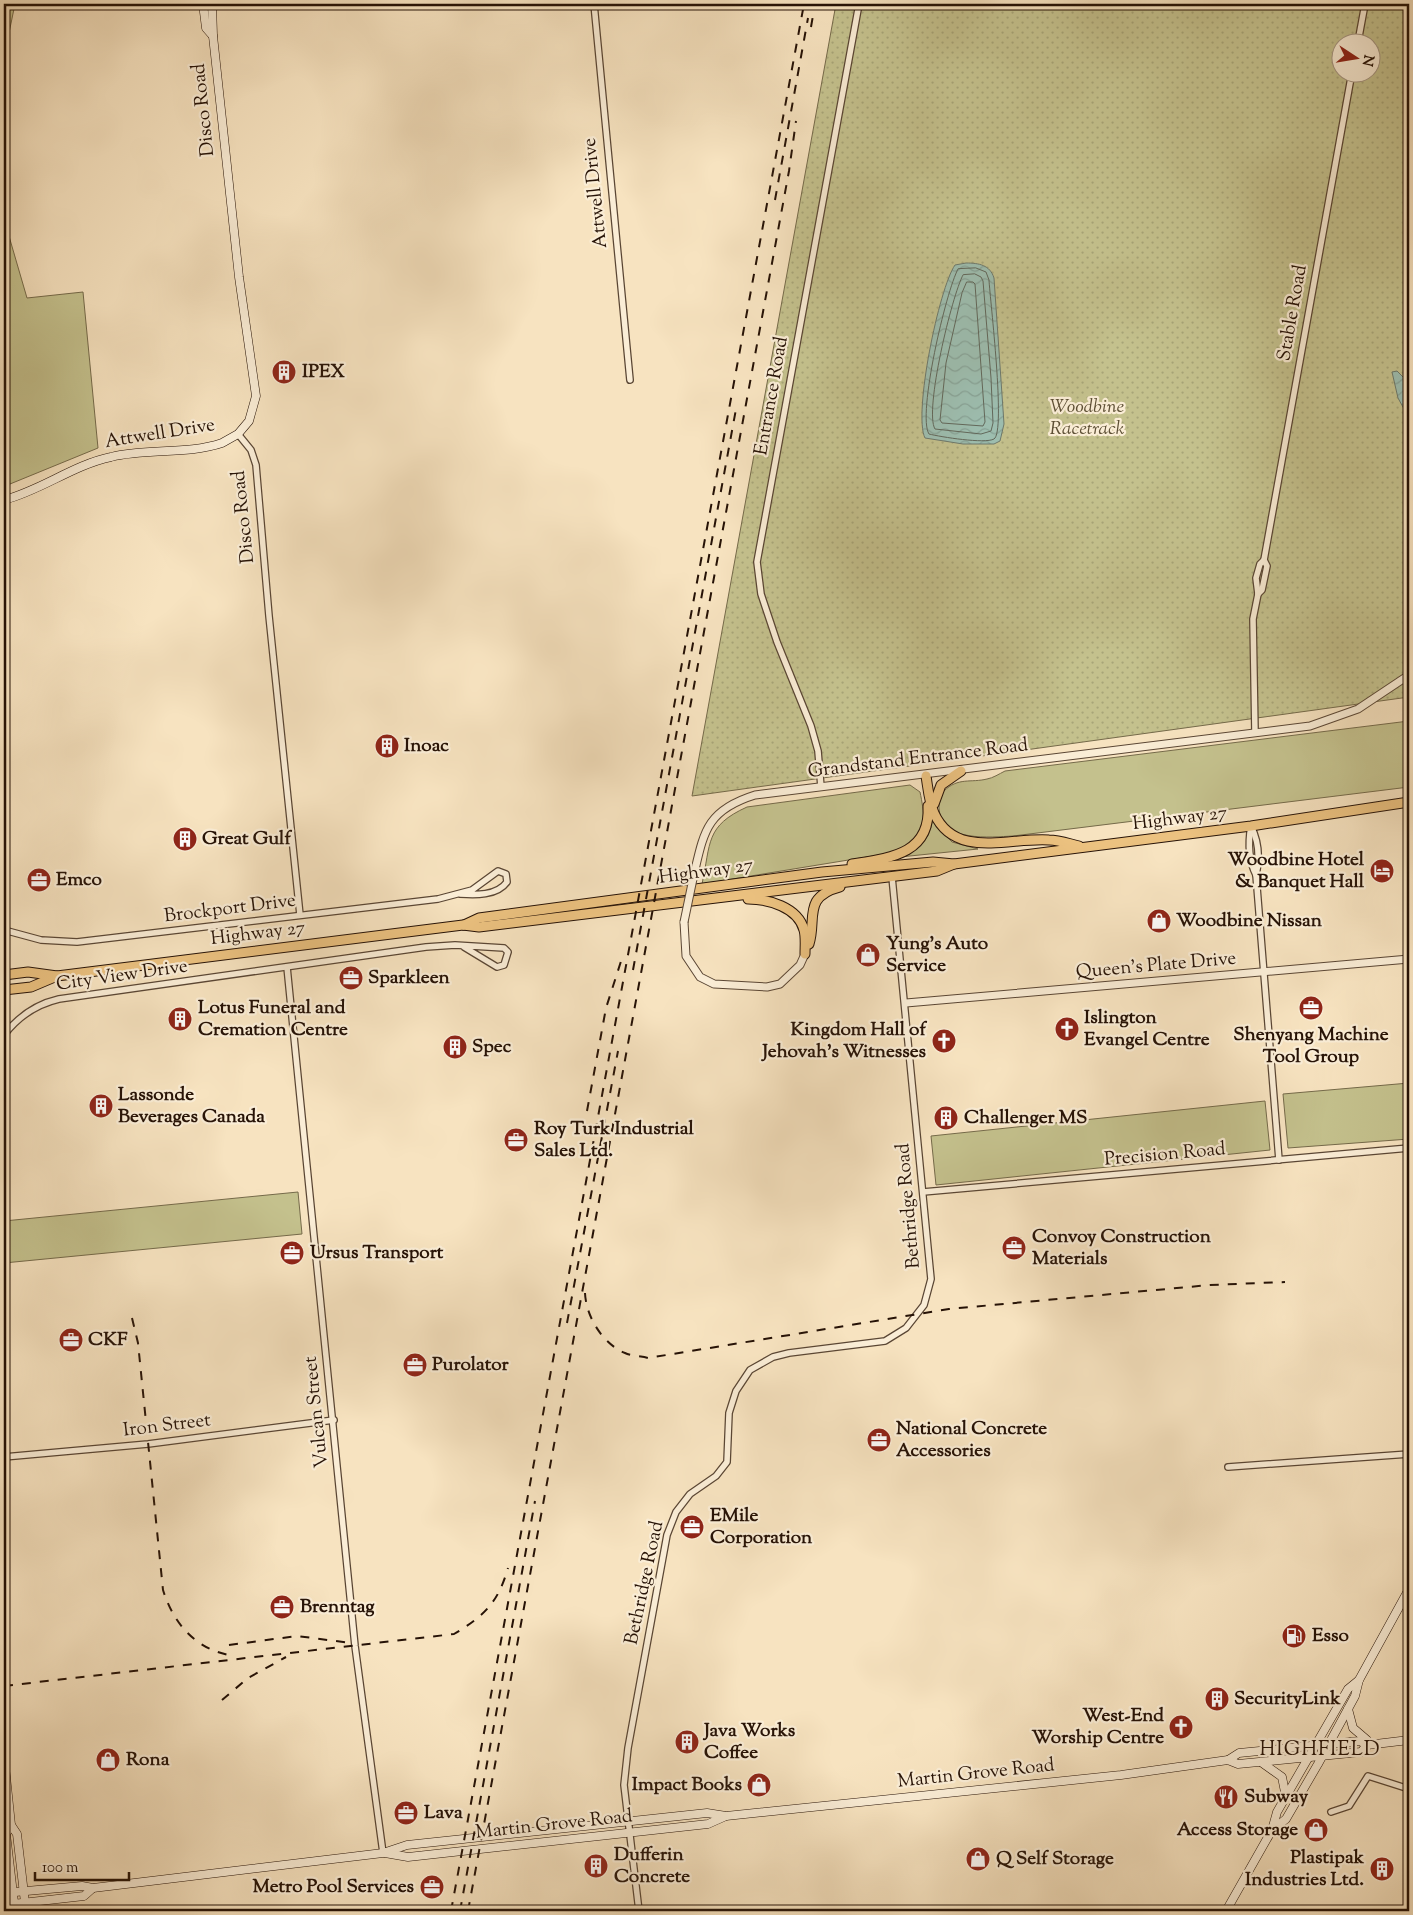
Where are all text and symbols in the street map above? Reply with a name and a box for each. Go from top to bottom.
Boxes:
north arrow [1330,32,1380,82]
text: N [1356,53,1378,68]
street label: Disco Road [186,62,222,158]
street label: Attwell Drive [577,136,615,250]
street label: Stable Road [1271,262,1315,363]
street label: Entrance Road [748,334,796,458]
building icon: IPEX [271,359,297,385]
place label: IPEX [302,359,345,386]
park label: Woodbine Racetrack [1050,394,1125,443]
street label: Attwell Drive [103,412,217,456]
street label: Disco Road [226,469,262,565]
street label: Grandstand Entrance Road [806,732,1030,786]
building icon: Inoac [374,733,400,759]
place label: Inoac [404,733,449,760]
street label: Highway 27 [1131,800,1229,838]
building icon: Great Gulf [172,826,198,852]
place label: Great Gulf [202,826,292,853]
place label: Woodbine Hotel & Banquet Hall [1227,847,1365,896]
street label: Highway 27 [657,852,755,892]
hotel icon: Woodbine Hotel & Banquet Hall [1369,858,1395,884]
office icon: Emco [26,867,52,893]
place label: Emco [56,867,103,894]
street label: Brockport Drive [163,888,298,930]
shop icon: Woodbine Nissan [1146,908,1172,934]
place label: Woodbine Nissan [1176,908,1323,935]
street label: Highway 27 [209,915,307,953]
place label: Yung’s Auto Service [886,931,989,980]
shop icon: Yung’s Auto Service [855,942,881,968]
street label: Queen's Plate Drive [1075,946,1237,986]
street label: City View Drive [55,953,190,999]
office icon: Sparkleen [338,965,364,991]
place label: Sparkleen [368,965,451,992]
place label: Lotus Funeral and Cremation Centre [198,995,348,1044]
office icon: Shenyang Machine Tool Group [1298,995,1324,1021]
place label: Islington Evangel Centre [1084,1005,1210,1054]
building icon: Lotus Funeral and Cremation Centre [167,1006,193,1032]
church icon: Islington Evangel Centre [1054,1016,1080,1042]
place label: Kingdom Hall of Jehovah's Witnesses [760,1017,927,1066]
place label: Shenyang Machine Tool Group [1233,1022,1389,1071]
church icon: Kingdom Hall of Jehovah's Witnesses [931,1028,957,1054]
building icon: Spec [442,1034,468,1060]
place label: Spec [472,1034,512,1061]
place label: Lassonde Beverages Canada [118,1082,265,1131]
building icon: Lassonde Beverages Canada [88,1093,114,1119]
building icon: Challenger MS [933,1105,959,1131]
place label: Challenger MS [964,1105,1087,1132]
place label: Roy Turk Industrial Sales Ltd. [534,1116,695,1165]
office icon: Roy Turk Industrial Sales Ltd. [503,1127,529,1153]
street label: Precision Road [1103,1136,1227,1174]
street label: Bethridge Road [890,1142,928,1270]
place label: Convoy Construction Materials [1032,1224,1212,1273]
office icon: Convoy Construction Materials [1001,1235,1027,1261]
office icon: Ursus Transport [279,1240,305,1266]
place label: Ursus Transport [310,1240,444,1267]
office icon: CKF [58,1327,84,1353]
place label: CKF [88,1327,128,1354]
office icon: Purolator [402,1352,428,1378]
place label: Purolator [432,1352,510,1379]
street label: Vulcan Street [298,1354,336,1469]
street label: Iron Street [122,1407,213,1445]
place label: National Concrete Accessories [896,1416,1047,1465]
office icon: National Concrete Accessories [866,1427,892,1453]
place label: EMile Corporation [710,1503,813,1552]
office icon: EMile Corporation [679,1514,705,1540]
street label: Bethridge Road [619,1518,671,1647]
office icon: Brenntag [269,1594,295,1620]
place label: Brenntag [300,1594,375,1621]
fuel station icon: Esso [1281,1623,1307,1649]
place label: Esso [1312,1623,1349,1650]
building icon: SecurityLink [1204,1686,1230,1712]
place label: SecurityLink [1234,1686,1341,1713]
place label: West-End Worship Centre [1032,1703,1164,1752]
church icon: West-End Worship Centre [1168,1714,1194,1740]
place label: Java Works Coffee [702,1718,796,1767]
building icon: Java Works Coffee [674,1729,700,1755]
district label: HIGHFIELD [1259,1736,1381,1765]
shop icon: Rona [95,1747,121,1773]
place label: Rona [126,1747,170,1774]
street label: Martin Grove Road [896,1752,1056,1796]
place label: Impact Books [632,1772,743,1799]
shop icon: Impact Books [746,1772,772,1798]
restaurant icon: Subway [1213,1784,1239,1810]
place label: Subway [1244,1784,1309,1811]
office icon: Lava [393,1800,419,1826]
place label: Lava [424,1800,463,1827]
street label: Martin Grove Road [474,1803,634,1847]
place label: Access Storage [1177,1817,1298,1844]
shop icon: Access Storage [1303,1817,1329,1843]
place label: Dufferin Concrete [614,1842,690,1891]
place label: Plastipak Industries Ltd. [1245,1845,1365,1894]
shop icon: Q Self Storage [965,1846,991,1872]
place label: Q Self Storage [996,1846,1114,1873]
scale bar [35,1850,129,1882]
building icon: Dufferin Concrete [583,1853,609,1879]
building icon: Plastipak Industries Ltd. [1369,1856,1395,1882]
text: 100 m [42,1858,79,1879]
place label: Metro Pool Services [253,1874,415,1901]
office icon: Metro Pool Services [419,1874,445,1900]

